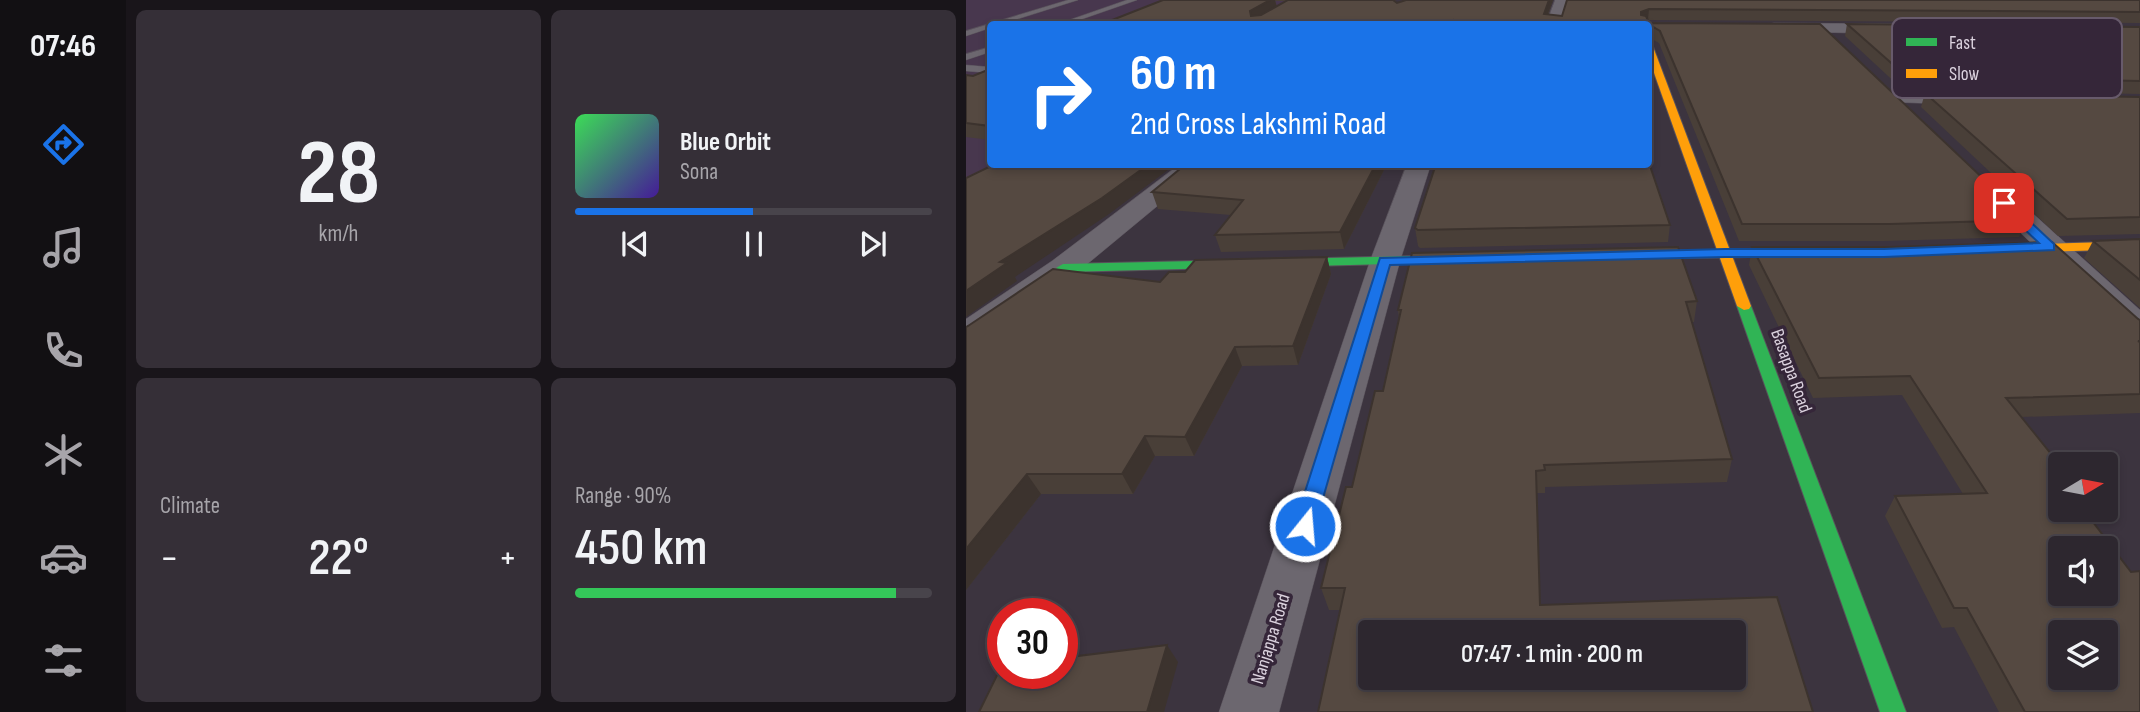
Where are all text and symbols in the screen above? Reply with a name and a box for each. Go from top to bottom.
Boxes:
legend [1892,18,2122,98]
text: 07:46 [30,27,96,66]
text: Fast [1949,32,1976,55]
text: 60 m [1130,45,1217,104]
icon: right [1015,49,1106,140]
text: Slow [1949,63,1979,86]
text: 2nd Cross Lakshmi Road [1130,105,1386,144]
icon: directions [39,120,88,169]
text: 28 [297,120,380,229]
text: Blue Orbit [680,127,771,158]
text: Sona [680,158,718,186]
pin [1974,173,2034,233]
icon: arrive [1985,184,2023,222]
text: km/h [319,220,358,248]
icon: music [39,223,88,272]
icon: previous [616,225,654,263]
icon: pause [735,225,773,263]
icon: next [854,225,892,263]
icon: phone [39,326,88,375]
street label: Basappa Road [1765,326,1817,416]
icon: climate [39,430,88,479]
north arrow [2048,452,2118,522]
map controls [2048,452,2118,690]
text: Range · 90% [575,482,671,510]
position arrow [1268,489,1342,563]
text: Climate [160,492,220,520]
text: 450 km [575,517,708,580]
text: 22° [308,527,369,590]
icon: car [39,533,88,582]
text: − [160,536,179,581]
text: + [498,536,517,581]
button: sound [2048,536,2118,606]
street label: Nanjappa Road [1246,591,1296,687]
speed limit sign: 30 [987,598,1078,689]
button: layers [2048,620,2118,690]
icon: filters [39,636,88,685]
text: 07:47 · 1 min · 200 m [1461,639,1643,670]

